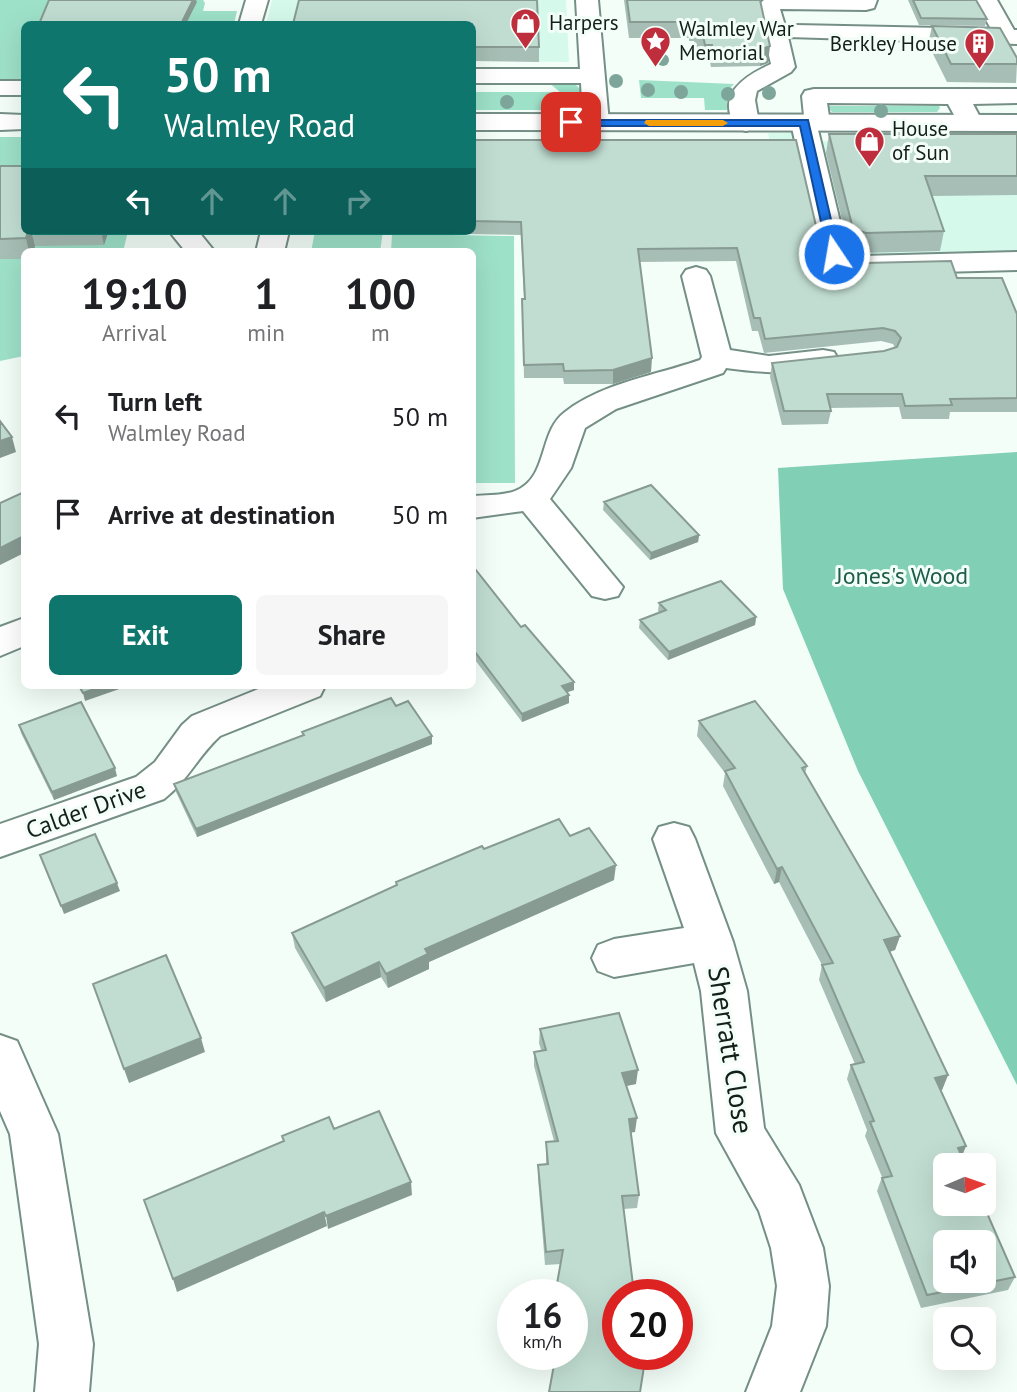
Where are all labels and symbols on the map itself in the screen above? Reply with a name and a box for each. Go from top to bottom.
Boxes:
shop icon: Harpers [509,6,543,50]
place label: Harpers [549,9,619,36]
place label: Walmley War Memorial [679,15,794,66]
place icon: Walmley War Memorial [639,24,673,68]
building icon: Berkley House [963,27,997,71]
place label: Berkley House [830,30,957,57]
pin [541,92,601,152]
place label: House of Sun [892,115,949,166]
shop icon: House of Sun [852,124,886,168]
position arrow [797,217,871,291]
park label: Jones's Wood [835,560,968,591]
street label: Calder Drive [21,773,150,846]
street label: Sherratt Close [700,964,763,1136]
north arrow [933,1153,996,1216]
speed limit sign: 20 [602,1279,693,1370]

